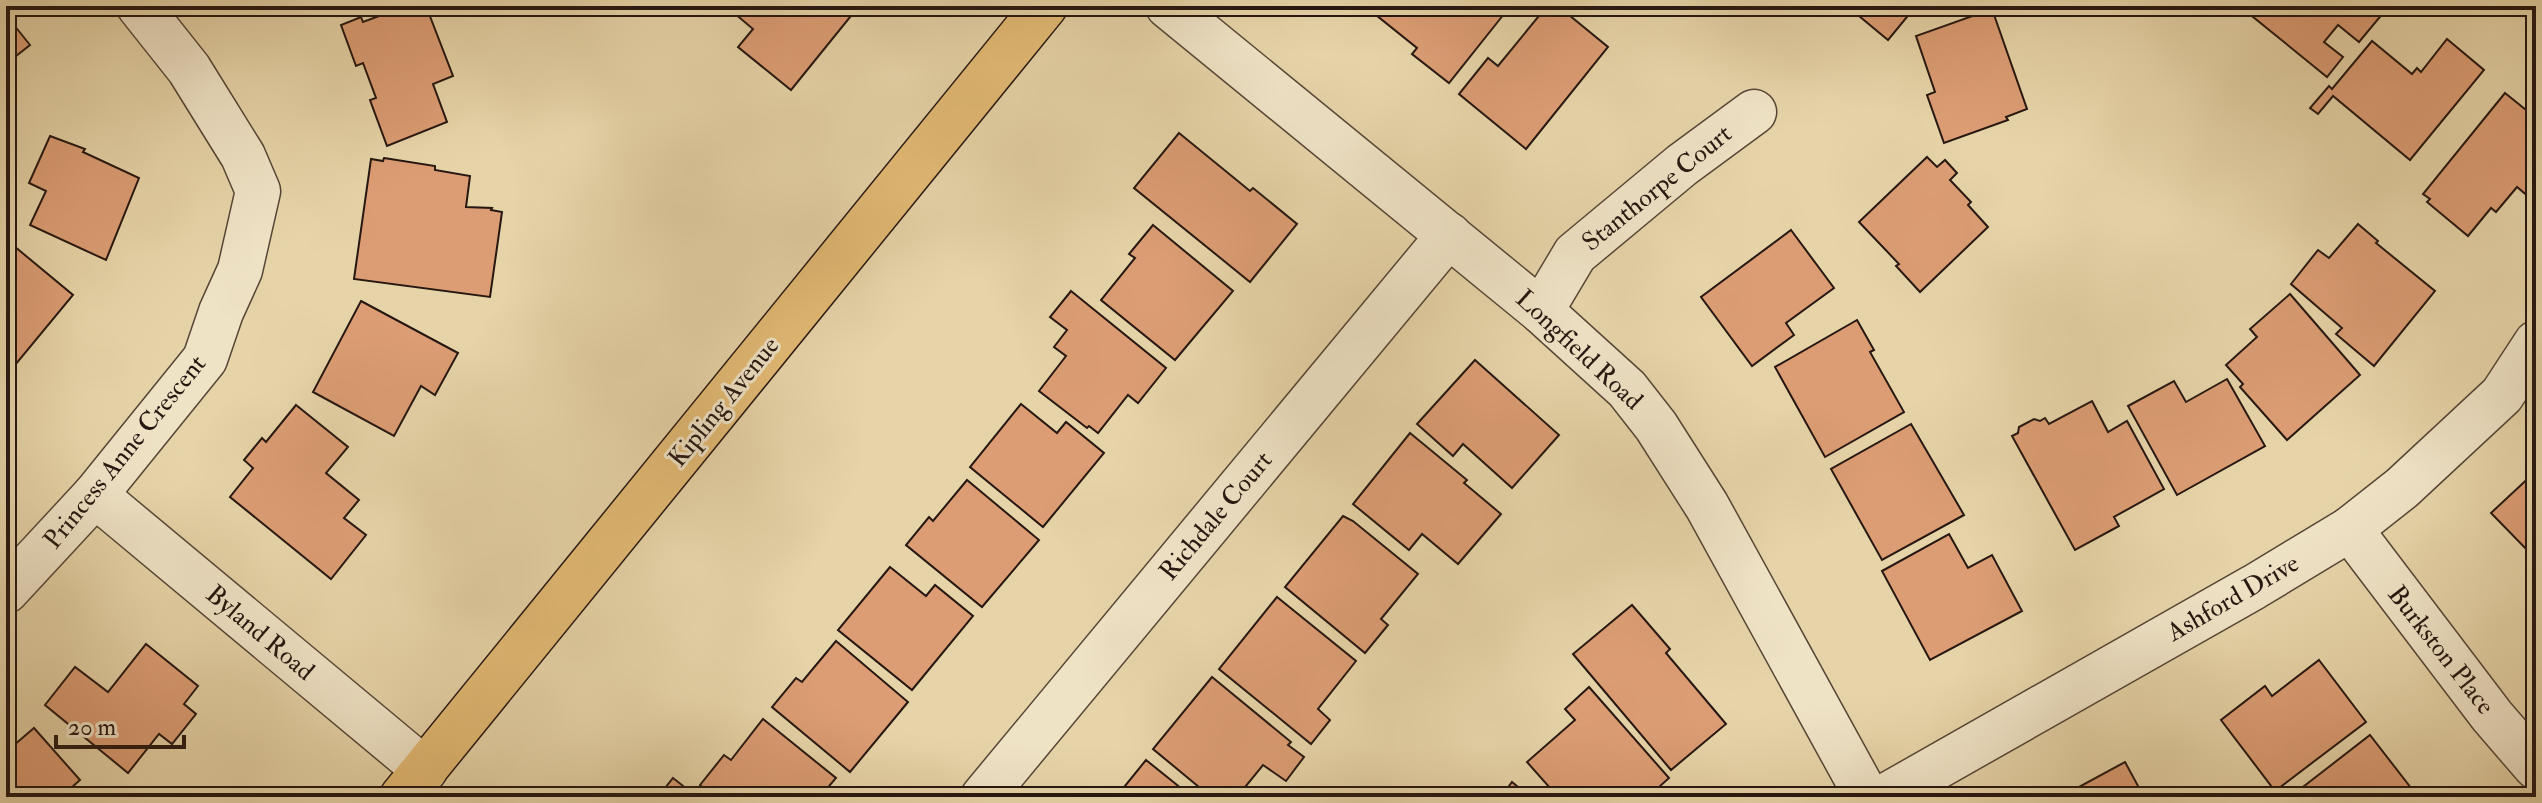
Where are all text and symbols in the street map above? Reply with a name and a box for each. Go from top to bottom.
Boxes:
street label: Stanthorpe Court [1576,118,1739,259]
street label: Longfield Road [1509,283,1649,417]
street label: Kipling Avenue [662,330,787,474]
street label: Princess Anne Crescent [37,348,213,556]
street label: Richdale Court [1153,445,1279,587]
street label: Ashford Drive [2160,547,2305,649]
street label: Byland Road [199,578,321,688]
street label: Burkston Place [2381,579,2501,721]
scale bar [56,699,184,749]
text: 20 m [68,712,117,743]

